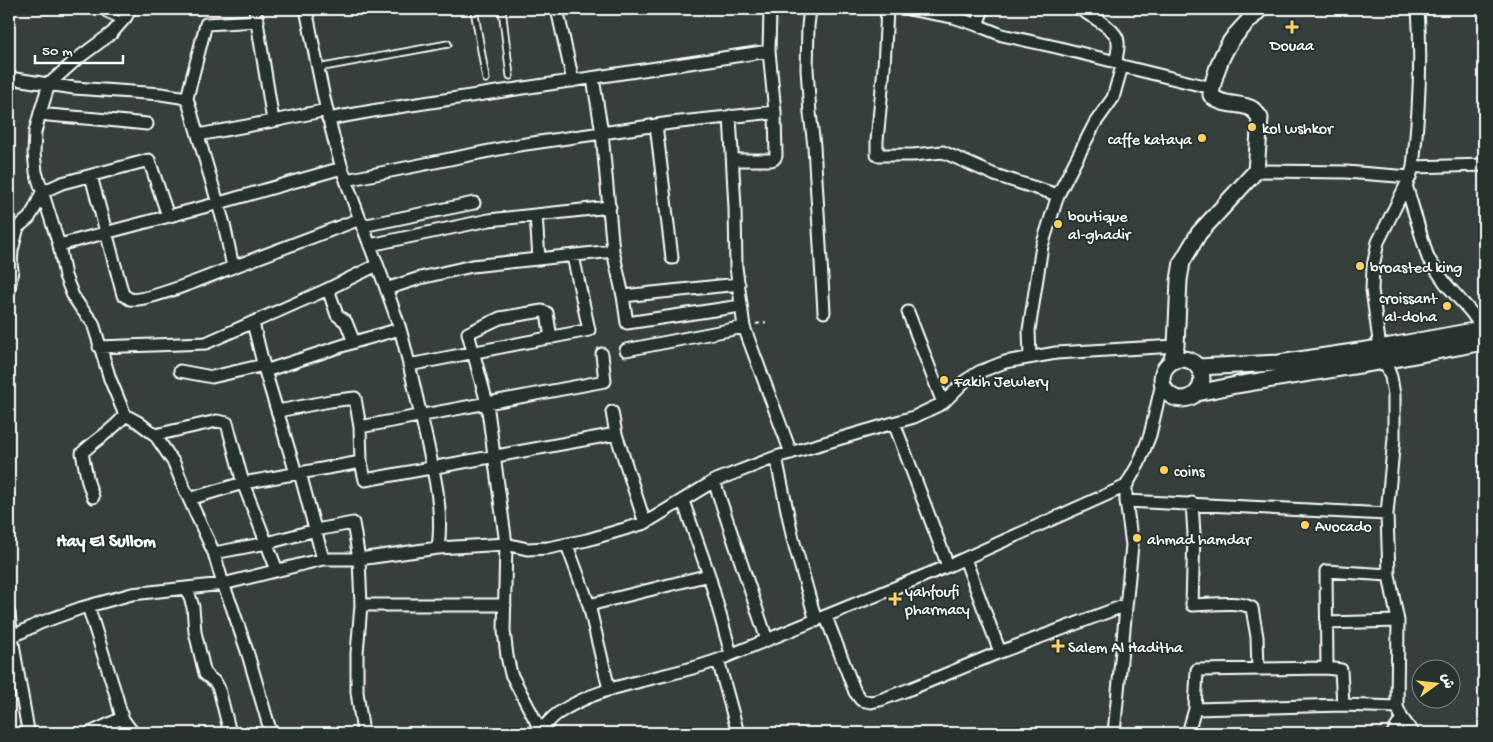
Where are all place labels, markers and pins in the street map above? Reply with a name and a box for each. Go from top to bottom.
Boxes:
marker: Douaa [1286,21,1298,33]
place label: Douaa [1269,38,1315,57]
marker: kol wshkor [1246,121,1258,133]
place label: kol wshkor [1262,121,1334,140]
place label: caffe kataya [1108,132,1193,151]
marker: caffe kataya [1196,132,1208,144]
place label: boutique al-ghadir [1068,209,1132,246]
marker: boutique al-ghadir [1052,218,1064,230]
marker: broasted king [1354,260,1366,272]
place label: broasted king [1370,260,1462,279]
place label: croissant al-doha [1379,291,1438,328]
marker: croissant al-doha [1441,300,1453,312]
marker: Fakih Jewlery [938,374,950,386]
place label: Fakih Jewlery [953,374,1049,393]
marker: coins [1158,464,1170,476]
place label: coins [1174,464,1206,483]
marker: Avocado [1299,519,1311,531]
place label: Avocado [1315,519,1372,538]
marker: ahmad hamdar [1131,532,1143,544]
place label: ahmad hamdar [1147,532,1252,551]
place label: yahfoufi pharmacy [904,584,970,621]
marker: yahfoufi pharmacy [889,593,901,605]
marker: Salem Al Haditha [1052,640,1064,652]
place label: Salem Al Haditha [1068,640,1184,659]

